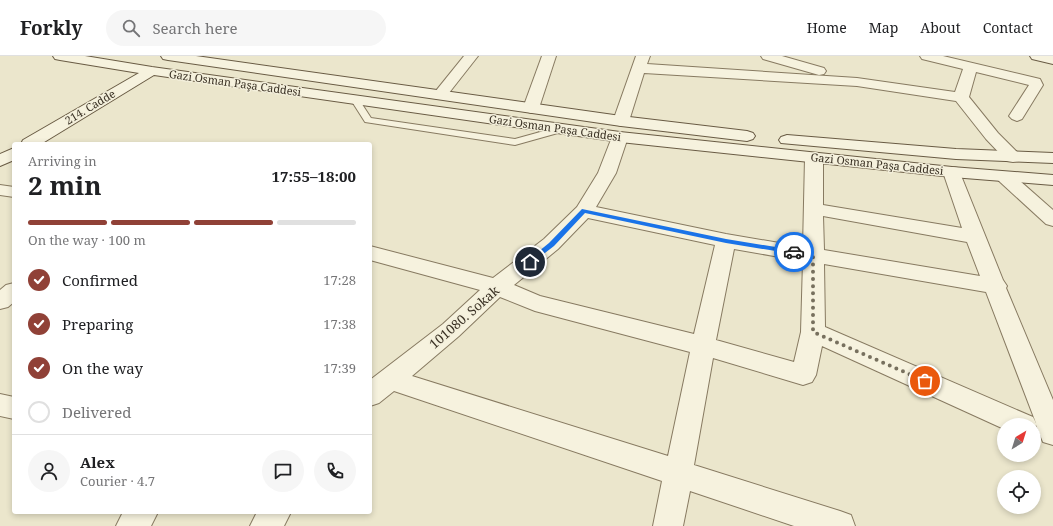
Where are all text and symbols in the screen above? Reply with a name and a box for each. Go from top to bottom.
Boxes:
search box [106,10,386,46]
text: Forkly [20,15,82,41]
icon: search [120,17,142,39]
text: Search here [152,18,238,38]
text: Home [807,18,847,37]
text: Map [869,18,898,37]
text: About [920,18,961,37]
text: Contact [983,18,1033,37]
street label: Gazi Osman Paşa Caddesi [168,66,303,99]
street label: 214. Cadde [62,86,118,128]
street label: Gazi Osman Paşa Caddesi [488,111,623,144]
street label: Gazi Osman Paşa Caddesi [810,149,945,178]
text: Arriving in [28,152,97,170]
text: 17:55–18:00 [272,166,356,186]
text: 2 min [28,167,102,203]
text: On the way · 100 m [28,231,146,249]
courier [774,232,814,272]
icon: car [783,241,805,263]
pin [513,245,547,279]
icon: home [519,251,541,273]
icon: check [28,269,50,291]
text: Confirmed [62,270,138,290]
text: 17:28 [323,271,356,289]
street label: 101080. Sokak [425,281,503,352]
icon: check [28,313,50,335]
text: Preparing [62,314,133,334]
text: 17:38 [323,315,356,333]
icon: check [28,357,50,379]
text: On the way [62,358,143,378]
text: 17:39 [323,359,356,377]
pin [908,364,942,398]
icon: bag [914,370,936,392]
text: Delivered [62,402,131,422]
north arrow [997,418,1041,462]
map controls [997,418,1041,514]
button: person [28,450,70,492]
button: chat [262,450,304,492]
button: phone [314,450,356,492]
text: Alex [80,452,115,472]
button: locate [997,470,1041,514]
text: Courier · 4.7 [80,472,155,490]

